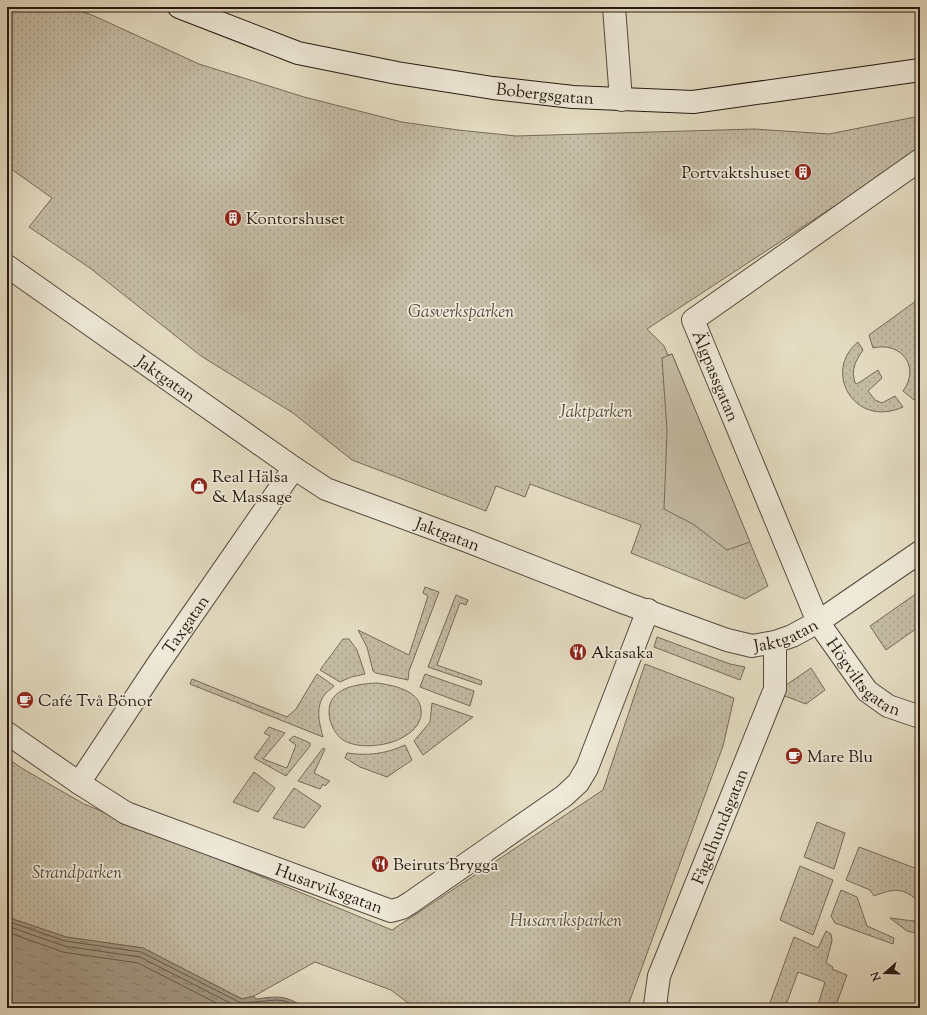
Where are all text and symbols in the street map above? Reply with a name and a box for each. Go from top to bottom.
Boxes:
street label: Bobergsgatan [495,78,594,112]
place label: Portvaktshuset [681,162,790,186]
building icon: Portvaktshuset [793,162,813,182]
building icon: Kontorshuset [223,208,243,228]
place label: Kontorshuset [246,208,345,232]
park label: Gasverksparken [408,301,514,325]
street label: Älgpassgatan [685,327,744,426]
street label: Jaktgatan [130,350,200,409]
park label: Jaktparken [558,401,633,425]
place label: Real Hälsa & Massage [212,466,292,510]
shop icon: Real Hälsa & Massage [189,476,209,496]
street label: Jaktgatan [410,513,483,559]
street label: Taxgatan [158,591,216,660]
street label: Jaktgatan [751,614,823,660]
street label: Högviltsgatan [819,634,903,723]
restaurant icon: Akasaka [568,642,588,662]
place label: Akasaka [591,642,654,666]
cafe icon: Café Två Bönor [15,690,35,710]
place label: Café Två Bönor [38,690,153,714]
cafe icon: Mare Blu [784,746,804,766]
place label: Mare Blu [807,746,873,770]
street label: Fågelhundsgatan [687,765,756,889]
restaurant icon: Beiruts Brygga [370,854,390,874]
place label: Beiruts Brygga [393,854,498,878]
street label: Husarviksgatan [271,859,386,921]
park label: Strandparken [32,862,122,886]
park label: Husarviksparken [510,910,622,934]
north arrow [865,953,905,993]
text: N [867,969,886,984]

